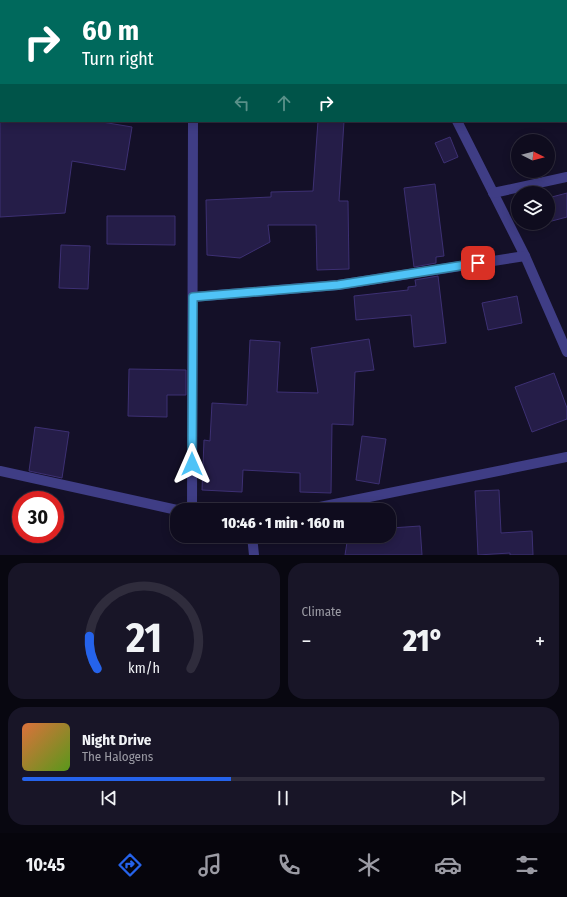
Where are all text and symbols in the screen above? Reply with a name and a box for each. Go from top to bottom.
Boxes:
text: 60 m [82,14,139,47]
icon: right [16,16,68,68]
text: Turn right [82,48,154,70]
icon: left [231,92,253,114]
icon: ahead [273,92,295,114]
icon: right [315,92,337,114]
north arrow [511,134,555,178]
map controls [511,134,555,230]
button: layers [511,186,555,230]
pin [461,246,495,280]
icon: arrive [467,252,489,274]
position arrow [171,443,213,485]
speed limit sign: 30 [12,491,64,543]
text: 10:46 · 1 min · 160 m [222,514,344,532]
text: Climate [302,604,342,619]
text: 21 [125,613,162,663]
text: 21° [403,623,444,659]
text: − [302,628,311,655]
text: + [535,628,545,655]
text: km/h [128,660,160,677]
text: Night Drive [82,731,151,749]
text: The Halogens [82,749,153,764]
icon: previous [98,787,120,809]
icon: pause [272,787,294,809]
icon: next [447,787,469,809]
icon: directions [116,851,144,879]
icon: music [196,851,224,879]
icon: phone [275,851,303,879]
icon: climate [355,851,383,879]
icon: car [434,851,462,879]
icon: filters [513,851,541,879]
text: 10:45 [26,854,65,876]

